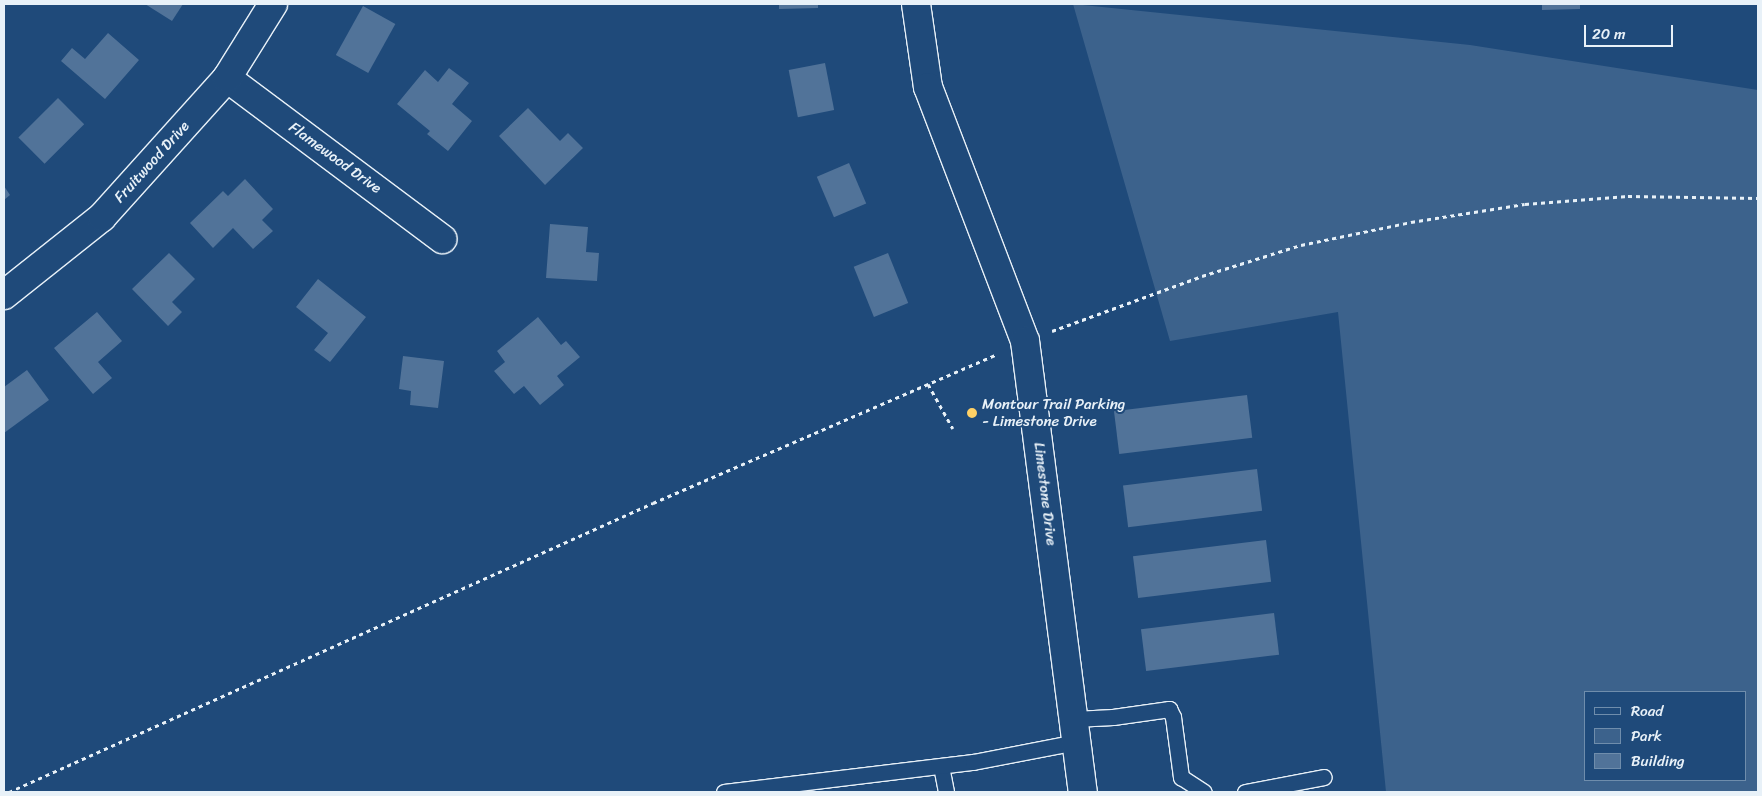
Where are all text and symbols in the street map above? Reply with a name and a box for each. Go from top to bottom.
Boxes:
scale bar [1587,15,1676,47]
text: 20 m [1592,21,1626,47]
street label: Fruitwood Drive [110,117,194,207]
street label: Flamewood Drive [285,118,385,198]
place label: Montour Trail Parking - Limestone Drive [982,395,1126,430]
marker: Montour Trail Parking - Limestone Drive [966,407,978,419]
street label: Limestone Drive [1030,441,1060,547]
legend [1584,691,1747,781]
text: Road [1631,698,1663,724]
text: Park [1631,723,1662,749]
text: Building [1631,748,1685,774]

